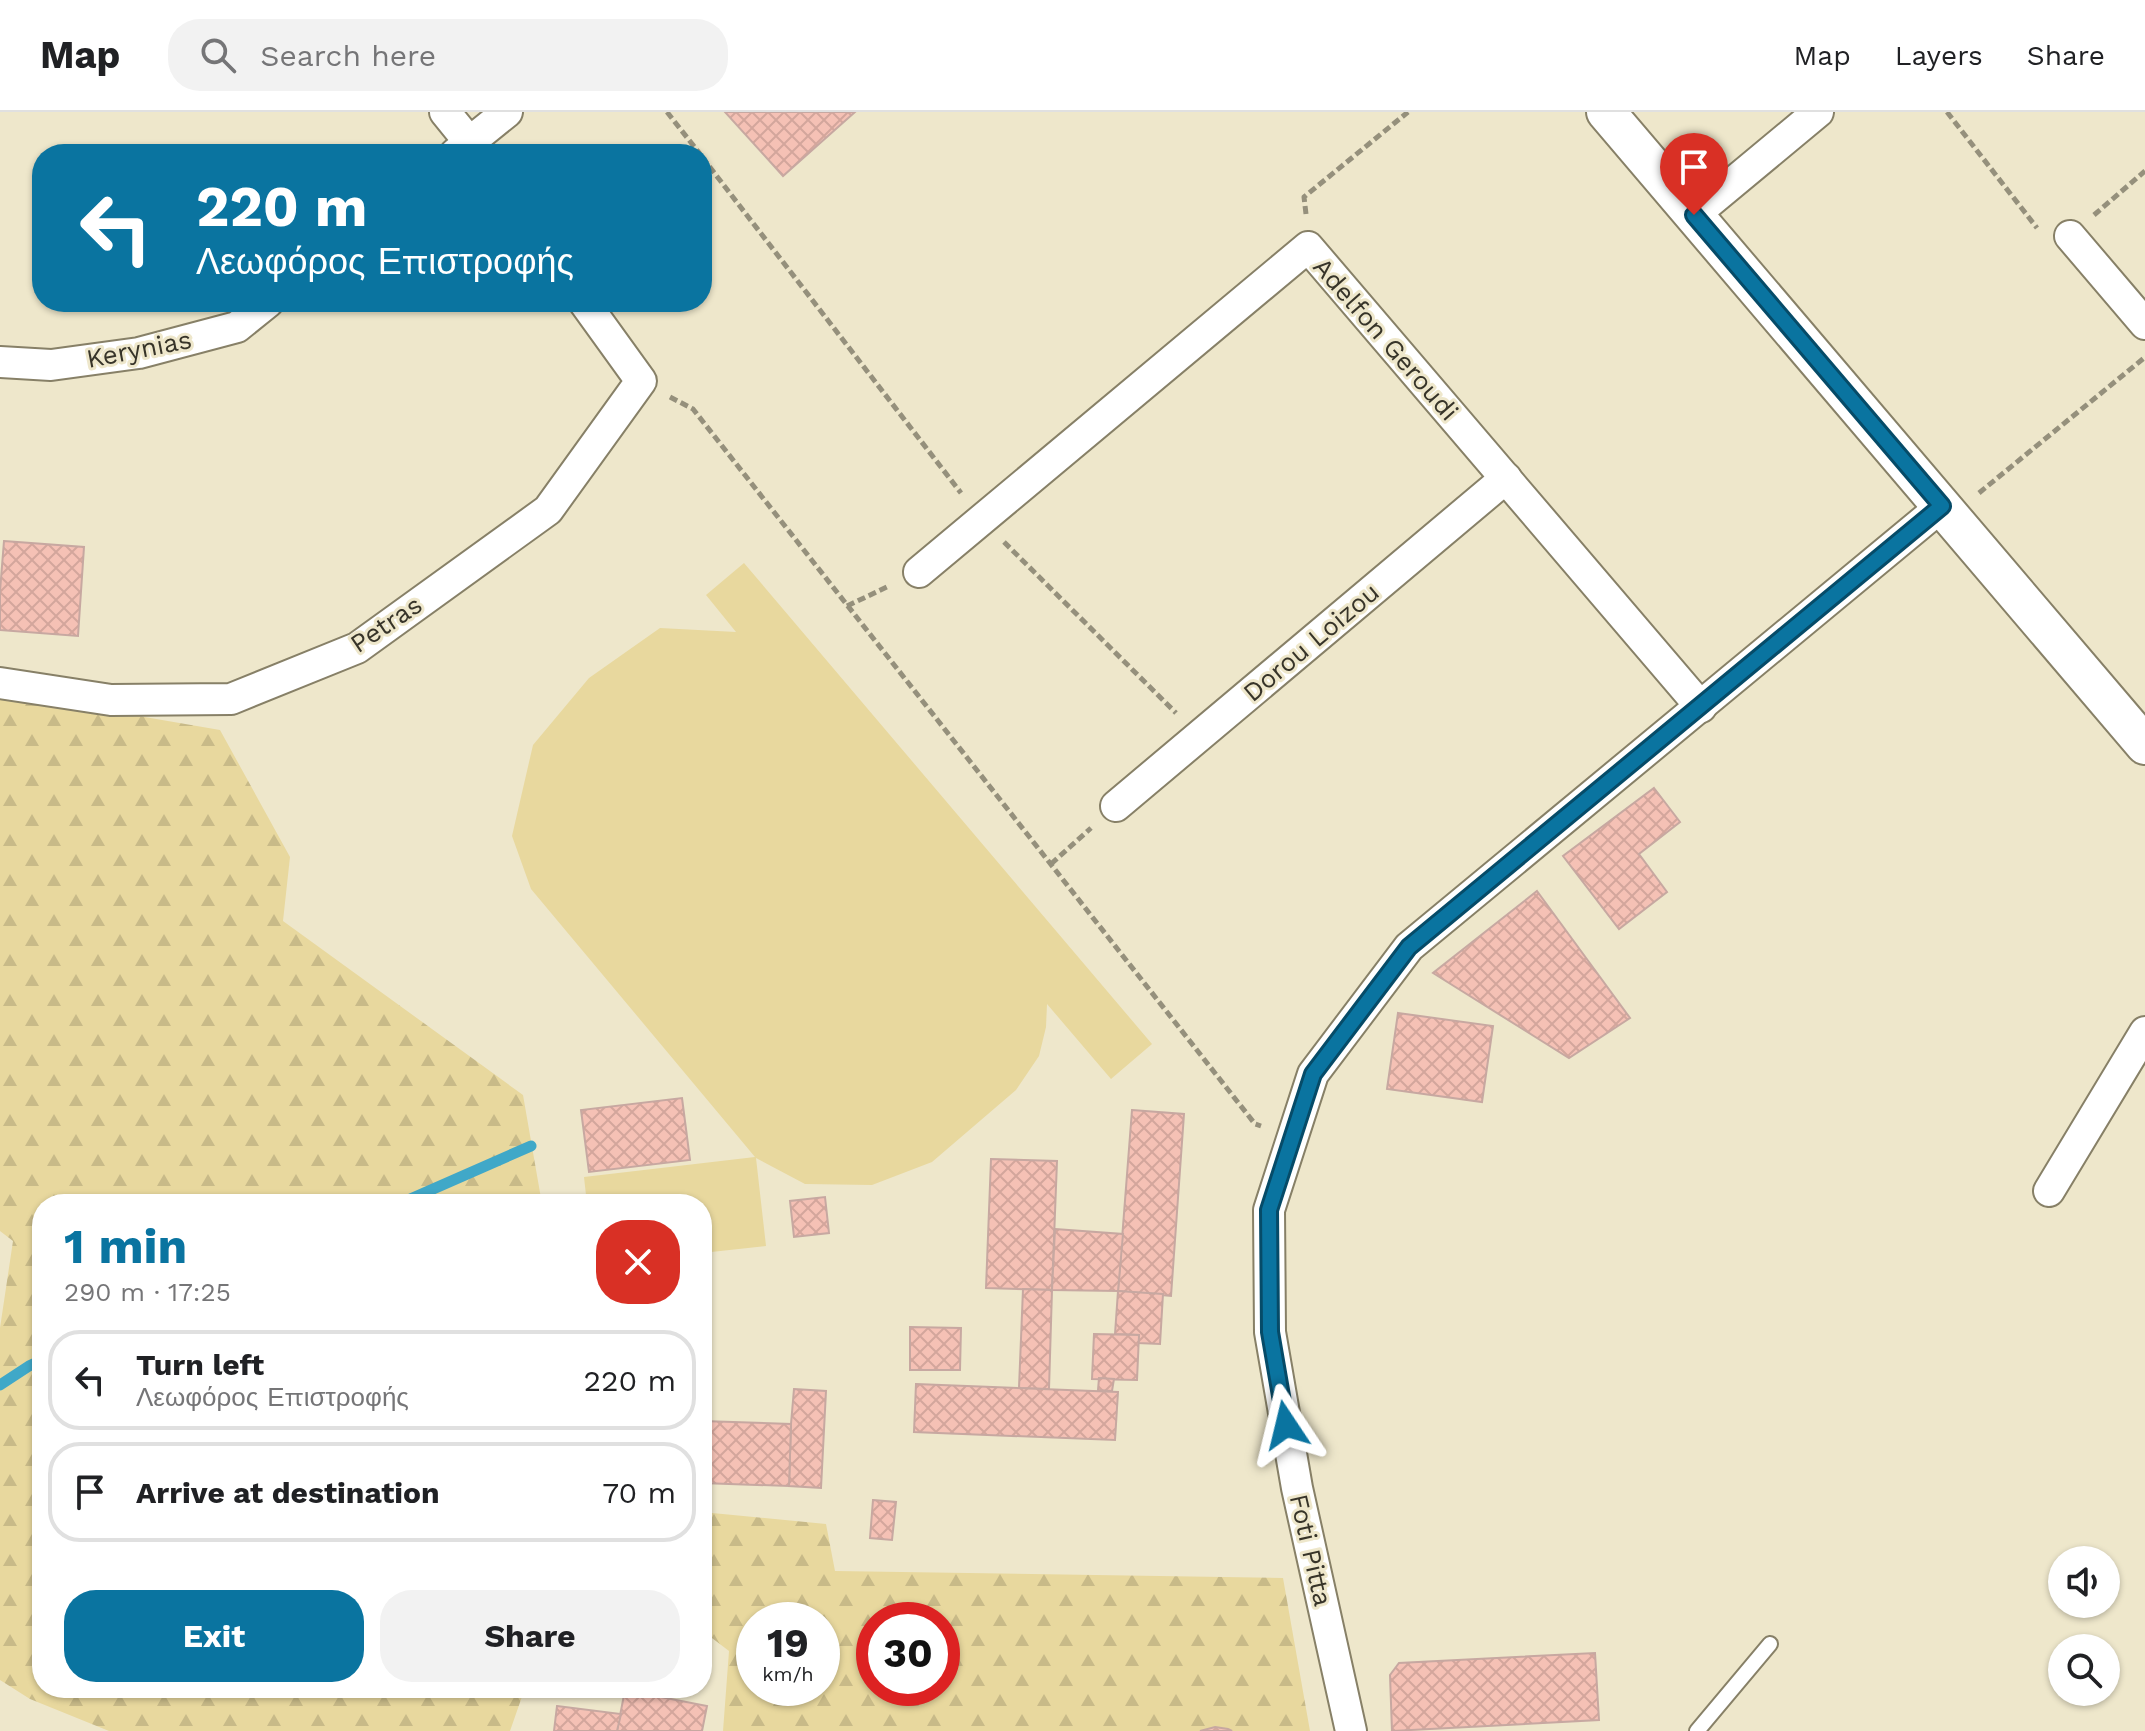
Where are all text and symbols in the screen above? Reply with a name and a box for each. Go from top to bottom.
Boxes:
search box [168,19,728,91]
text: Map [40,33,120,77]
icon: search [196,33,240,77]
text: Search here [260,38,436,73]
text: Map [1794,39,1851,72]
text: Layers [1895,39,1983,72]
text: Share [2027,39,2105,72]
pin [1660,133,1728,215]
icon: arrive [1672,145,1716,189]
text: 220 m [196,174,368,240]
icon: left [64,176,168,280]
text: Λεωφόρος Επιστροφής [196,241,574,283]
street label: Adelfon Geroudi [1307,252,1465,426]
street label: Kerynias [84,324,194,374]
street label: Dorou Loizou [1237,577,1385,707]
street label: Petras [345,589,427,659]
text: 1 min [64,1218,187,1275]
button: close [596,1220,680,1304]
text: 290 m · 17:25 [64,1277,231,1307]
text: Turn left [136,1347,264,1382]
icon: left [68,1358,112,1402]
text: 220 m [584,1363,676,1398]
text: Λεωφόρος Επιστροφής [136,1382,409,1412]
position arrow [1244,1383,1328,1467]
icon: arrive [68,1470,112,1514]
text: Arrive at destination [136,1475,440,1510]
text: 70 m [602,1475,676,1510]
street label: Foti Pitta [1284,1491,1339,1609]
map controls [2048,1546,2120,1706]
button: sound [2048,1546,2120,1618]
button: Exit [64,1590,364,1682]
button: Share [380,1590,680,1682]
speed limit sign: 30 [856,1602,960,1706]
text: 19 [767,1620,809,1667]
button: search [2048,1634,2120,1706]
text: km/h [762,1662,814,1686]

